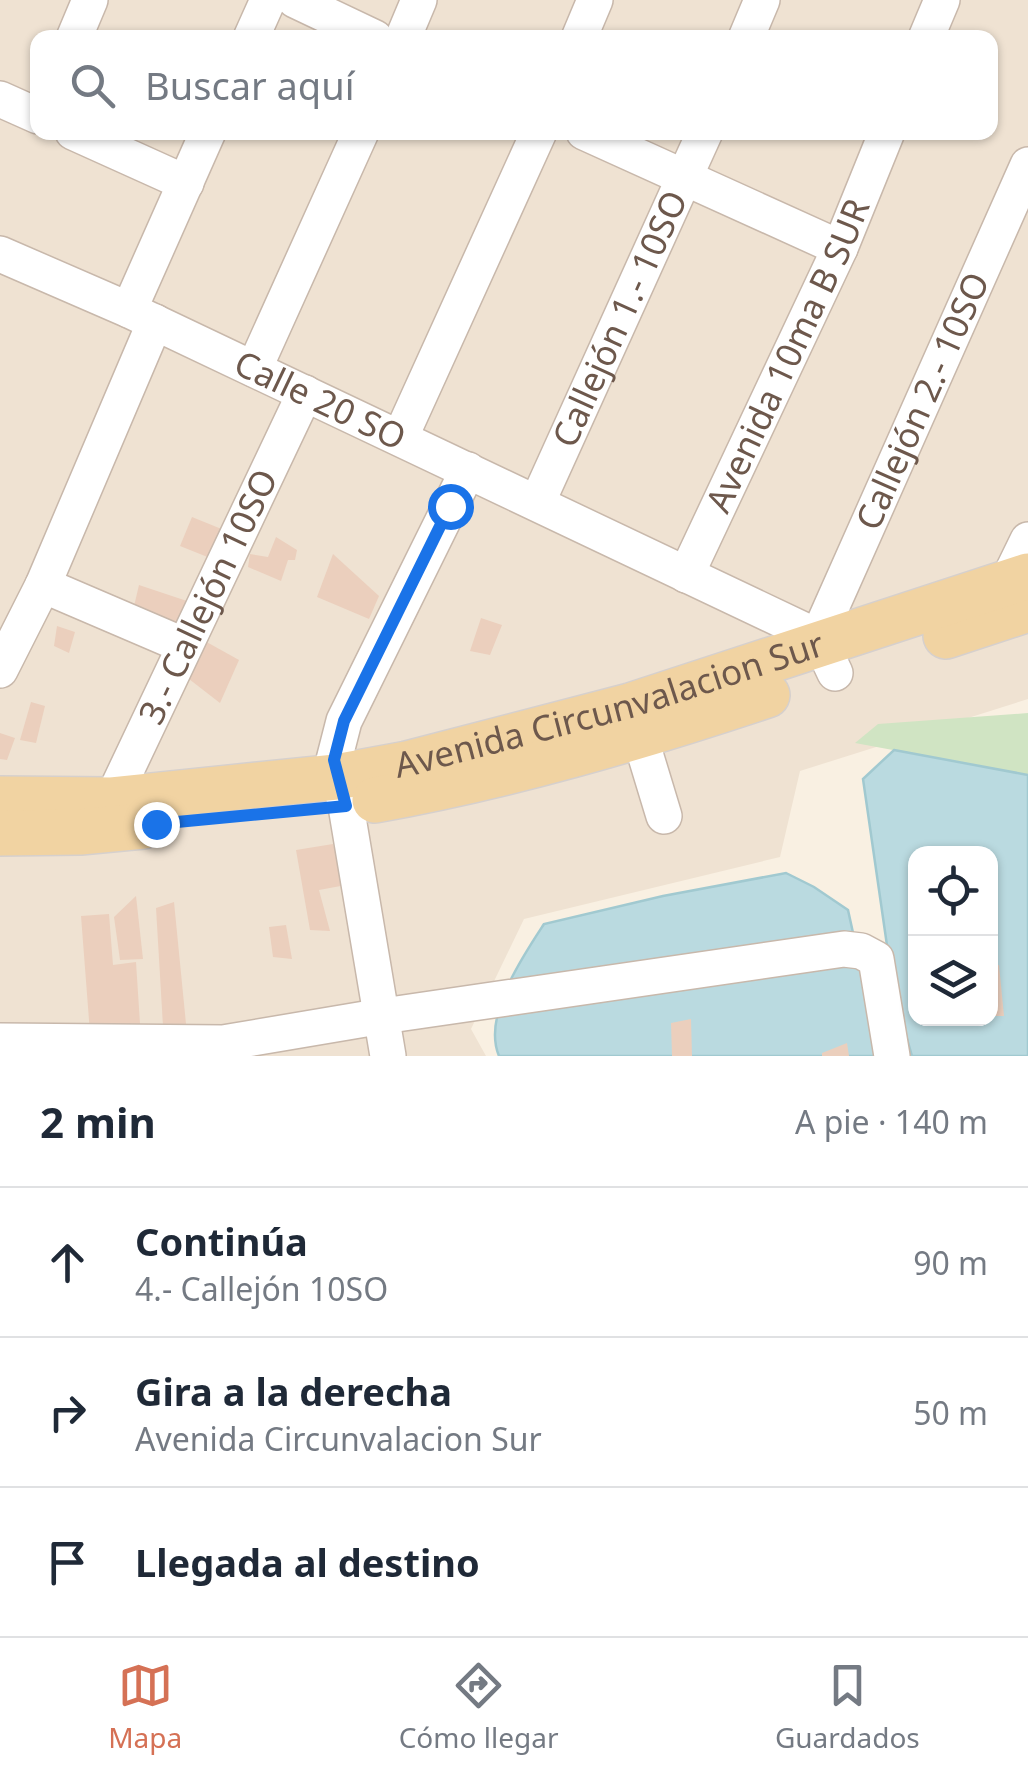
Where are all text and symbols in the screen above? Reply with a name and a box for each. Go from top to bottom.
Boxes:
search box [30,30,998,140]
icon: search [65,58,120,113]
text: Buscar aquí [145,59,355,111]
street label: Callejón 1.- 10SO [540,183,697,454]
street label: Avenida 10ma B SUR [694,191,880,520]
street label: Callejón 2.- 10SO [844,265,999,537]
street label: Calle 20 SO [227,339,414,460]
street label: 3.- Callejón 10SO [126,461,288,731]
route start [428,484,474,530]
street label: Avenida Circunvalacion Sur [391,619,830,788]
route end [134,802,180,848]
map controls [908,846,998,1026]
button: locate [908,846,998,936]
button: layers [908,936,998,1026]
text: 2 min [40,1093,156,1150]
text: A pie · 140 m [795,1100,988,1143]
text: Continúa [135,1215,308,1267]
icon: ahead [40,1235,95,1290]
text: 90 m [913,1241,988,1284]
text: 4.- Callejón 10SO [135,1267,388,1310]
text: Gira a la derecha [135,1365,452,1417]
icon: right [40,1385,95,1440]
text: 50 m [913,1391,988,1434]
text: Avenida Circunvalacion Sur [135,1417,542,1460]
icon: arrive [40,1535,95,1590]
text: Llegada al destino [135,1536,480,1588]
tab: Mapa [108,1658,182,1756]
tab: Cómo llegar [399,1658,558,1756]
tab: Guardados [775,1658,920,1756]

